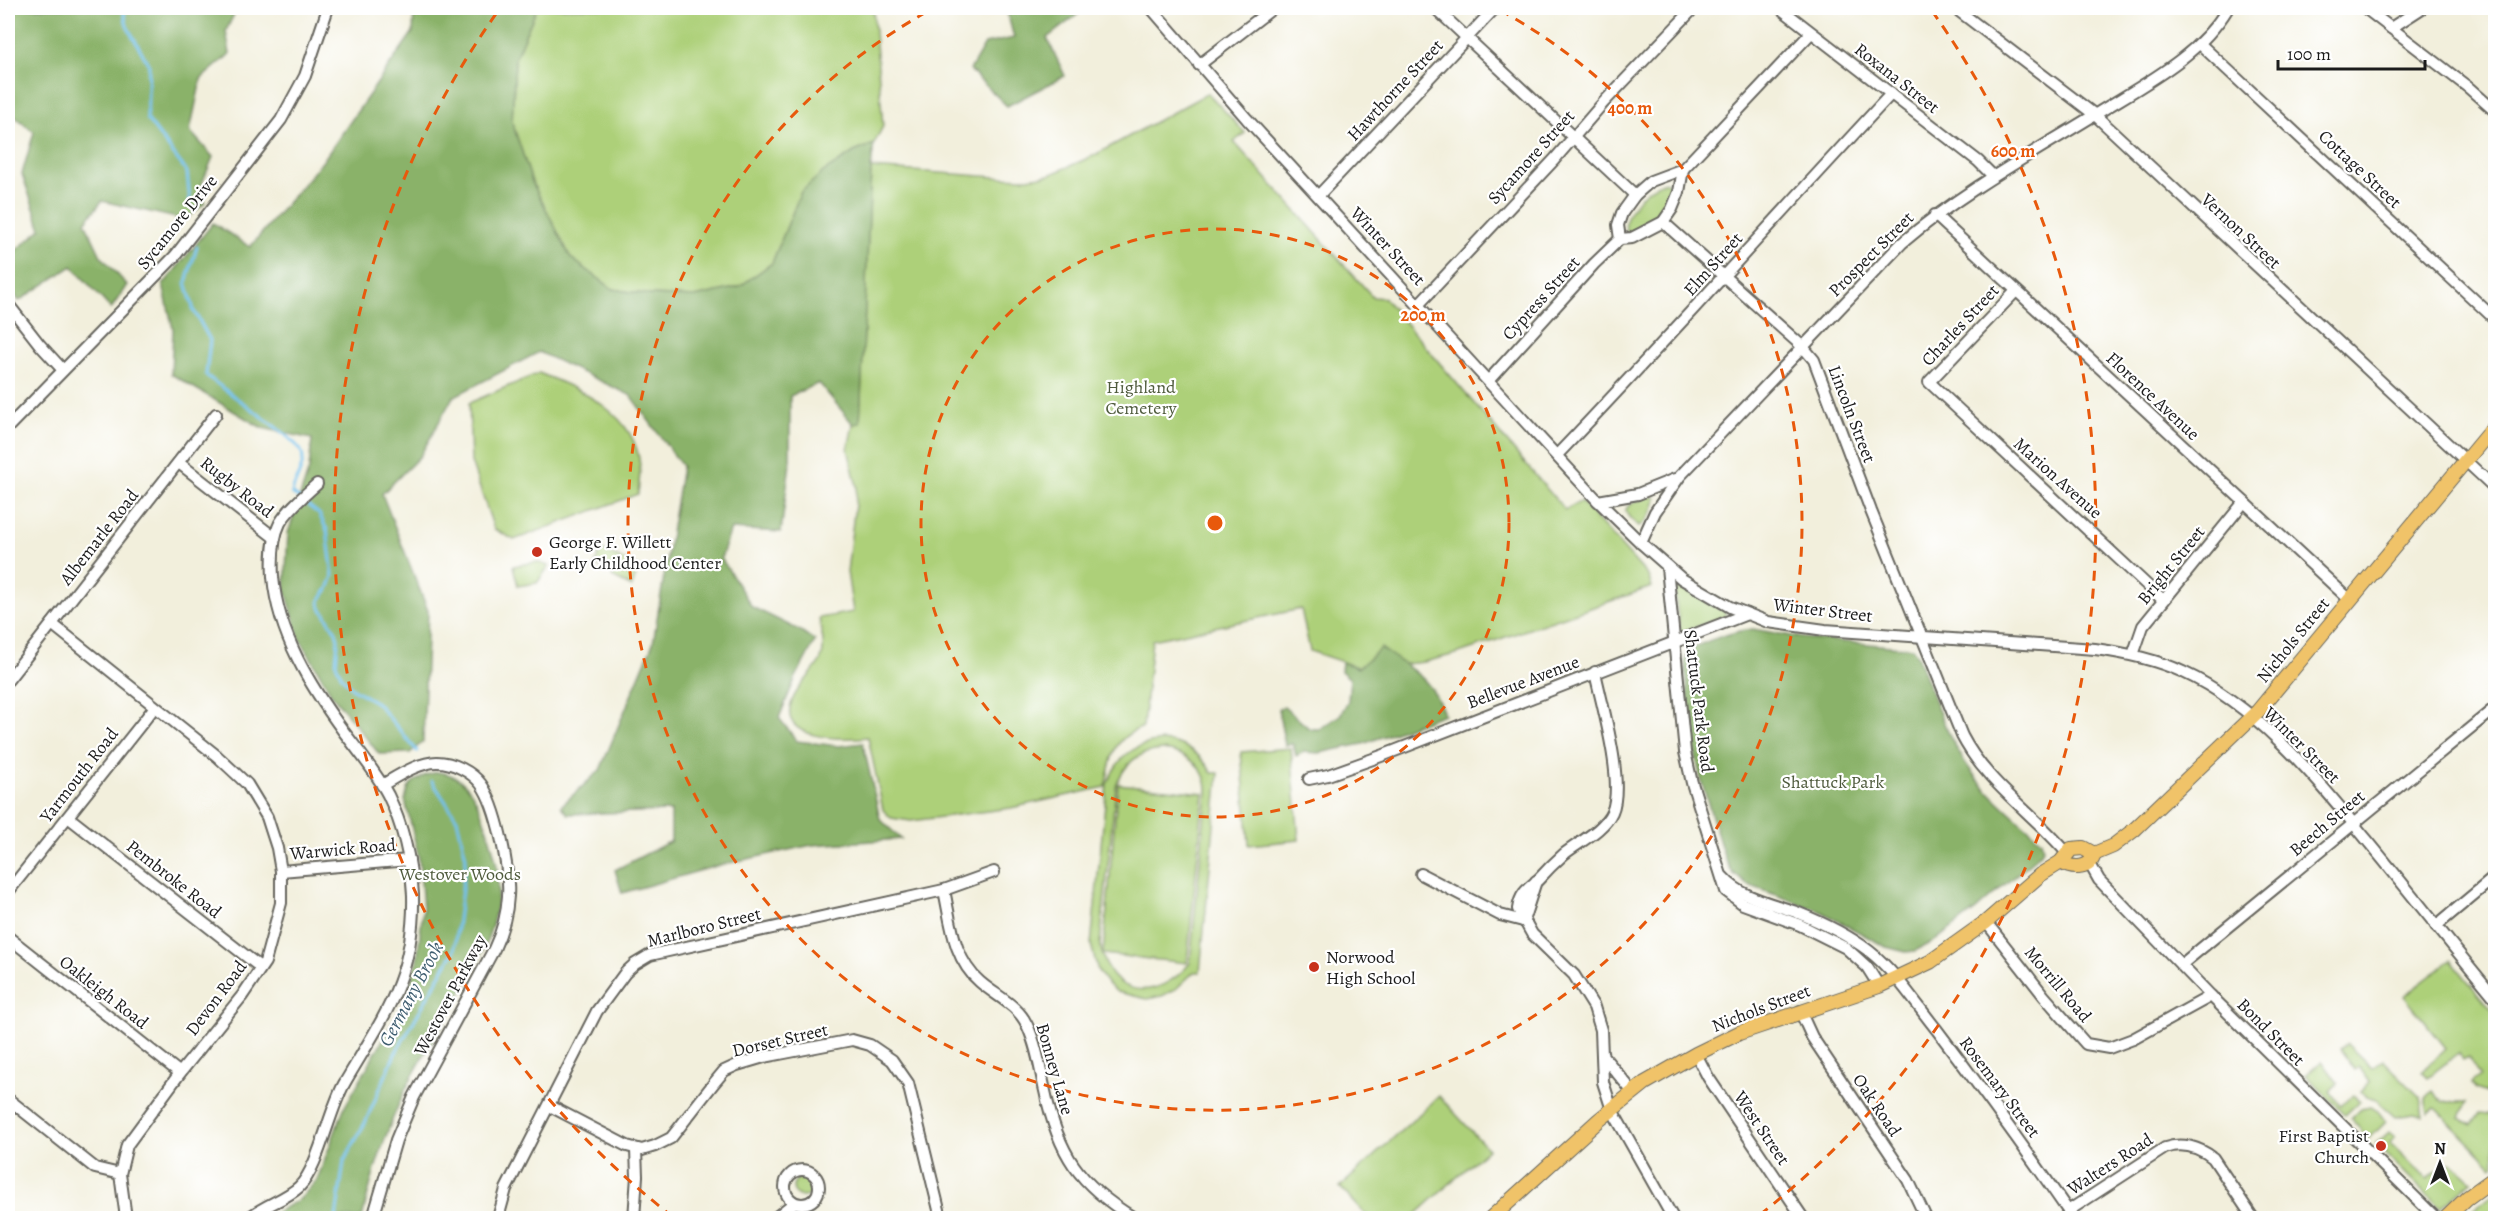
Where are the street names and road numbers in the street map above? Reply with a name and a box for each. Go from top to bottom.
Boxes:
street label: Hawthorne Street [1342,34,1449,146]
street label: Roxana Street [1850,37,1945,119]
street label: Sycamore Street [1482,105,1580,209]
street label: Cottage Street [2313,124,2407,214]
street label: Sycamore Drive [131,170,223,274]
street label: Vernon Street [2195,187,2286,274]
street label: Winter Street [1345,201,1431,291]
street label: Prospect Street [1823,206,1919,302]
street label: Elm Street [1678,227,1748,301]
street label: Cypress Street [1497,251,1585,345]
street label: Charles Street [1916,279,2004,371]
street label: Florence Avenue [2101,346,2205,446]
street label: Lincoln Street [1822,362,1882,466]
street label: Marion Avenue [2009,432,2107,524]
street label: Rugby Road [195,451,279,523]
street label: Albemarle Road [53,484,144,591]
street label: Bright Street [2132,521,2210,609]
street label: Winter Street [1771,592,1874,628]
street label: Nichols Street [2251,592,2335,688]
street label: Shattuck Park Road [1678,628,1720,774]
street label: Bellevue Avenue [1463,650,1583,714]
street label: Winter Street [2258,701,2346,789]
street label: Yarmouth Road [34,722,124,828]
street label: Beech Street [2284,784,2370,862]
street label: Warwick Road [288,832,397,866]
street label: Pembroke Road [121,834,227,924]
street label: Marlboro Street [645,901,763,953]
street label: Westover Parkway [408,929,492,1061]
street label: Morrill Road [2019,941,2097,1027]
street label: Oakleigh Road [54,950,154,1035]
street label: Devon Road [180,955,252,1040]
street label: Nichols Street [1708,978,1814,1038]
street label: Bond Street [2232,993,2310,1071]
street label: Dorset Street [730,1017,830,1063]
street label: Bonney Lane [1030,1020,1080,1118]
street label: Rosemary Street [1954,1031,2046,1143]
street label: Oak Road [1847,1069,1907,1141]
street label: West Street [1728,1085,1796,1170]
street label: Walters Road [2062,1127,2158,1201]

